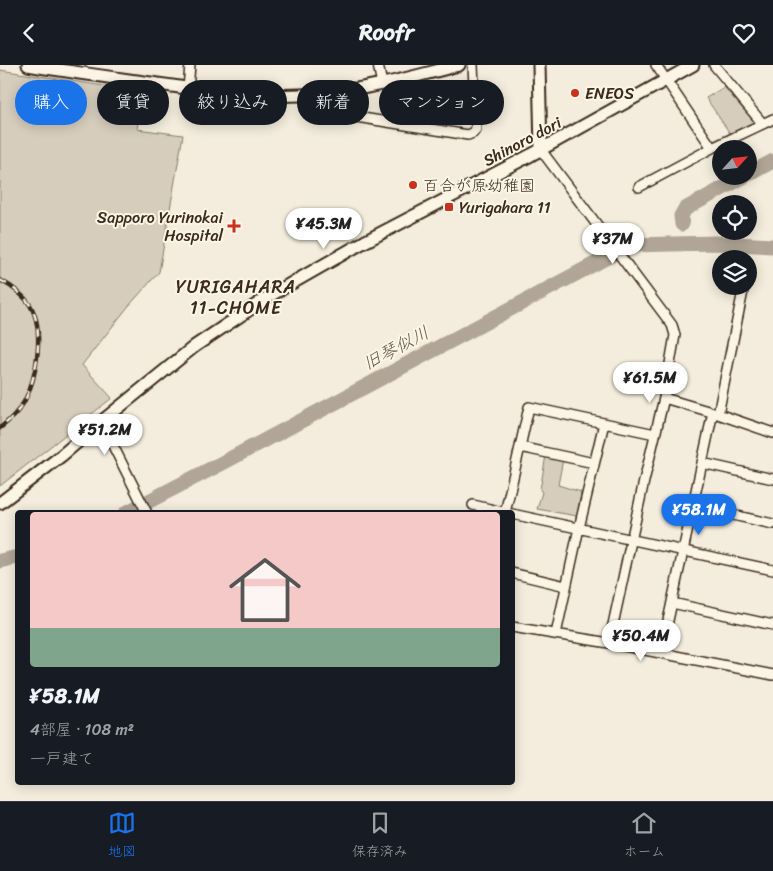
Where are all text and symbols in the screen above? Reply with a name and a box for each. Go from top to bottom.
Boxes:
text: Roofr [359,13,414,52]
icon: back [15,19,43,47]
icon: heart [730,19,758,47]
place label: ENEOS [585,79,634,108]
chip: 購入 [15,80,87,125]
chip: 賃貸 [97,80,169,125]
chip: 絞り込み [179,80,287,125]
chip: 新着 [297,80,369,125]
chip: マンション [379,80,504,125]
marker: ENEOS [569,87,581,99]
street label: Shinoro dori [478,108,567,174]
north arrow [712,140,758,185]
map controls [712,140,757,295]
place label: 百合が原幼稚園 [423,171,535,200]
marker: 百合が原幼稚園 [407,179,419,191]
place label: Yurigahara 11 [459,193,551,222]
button: locate [712,195,757,240]
marker: Yurigahara 11 [443,201,455,213]
place label: Sapporo Yurinokai Hospital [97,203,224,250]
pin: ¥45.3M [283,207,365,250]
text: ¥45.3M [296,209,352,238]
marker: Sapporo Yurinokai Hospital [227,219,241,233]
pin: ¥37M [583,223,643,265]
text: ¥37M [593,224,633,253]
button: layers [712,250,757,295]
district label: YURIGAHARA 11-CHOME [176,271,296,324]
water label: 旧琴似川 [357,317,435,379]
pin: ¥61.5M [609,361,691,404]
text: ¥61.5M [624,363,676,392]
pin: ¥51.2M [64,413,146,456]
text: ¥51.2M [79,415,131,444]
pin: ¥58.1M [658,493,740,536]
text: ¥58.1M [672,495,726,524]
icon: home [220,545,310,635]
pin: ¥50.4M [600,619,682,662]
text: ¥50.4M [613,621,669,650]
text: ¥58.1M [30,677,100,715]
text: 4部屋 · 108 m² [30,715,134,744]
text: 一戸建て [30,744,94,773]
tab: 地図 [108,809,136,864]
tab: 保存済み [352,809,408,864]
tab: ホーム [624,809,665,864]

